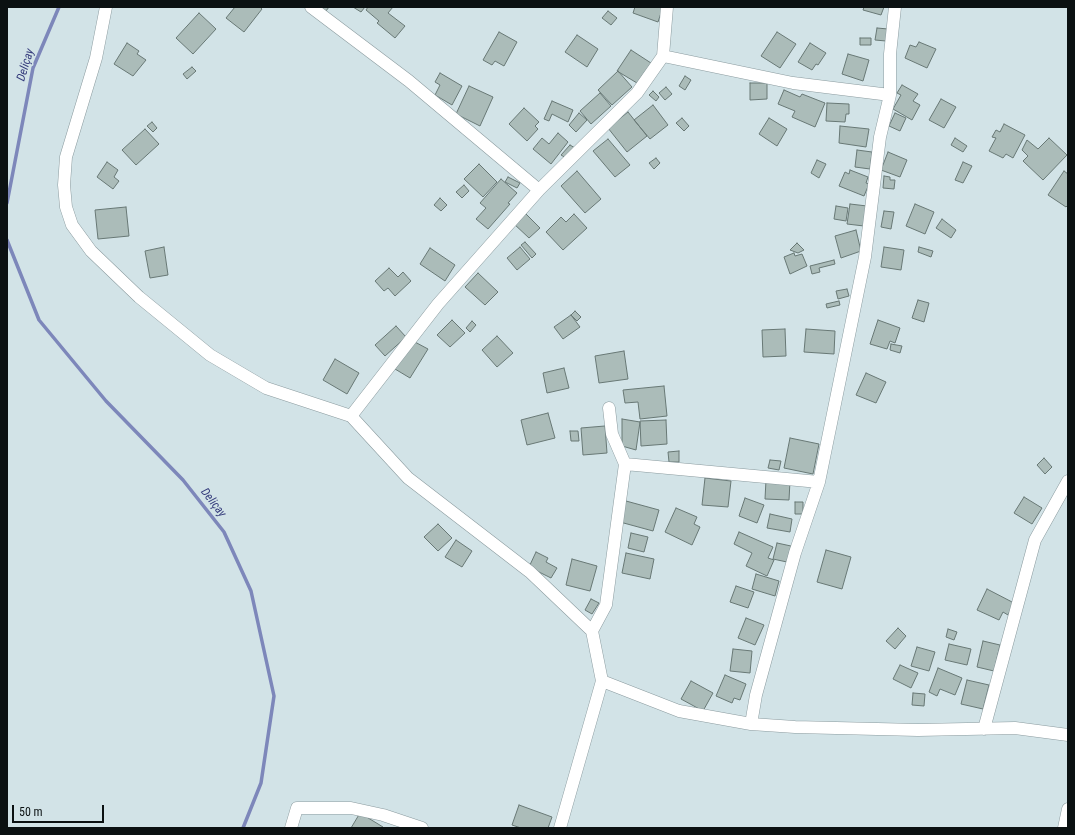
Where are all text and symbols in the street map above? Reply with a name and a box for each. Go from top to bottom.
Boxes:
water label: Deliçay [14,47,38,83]
water label: Deliçay [197,486,229,520]
scale bar [14,797,106,823]
text: 50 m [19,805,43,819]

